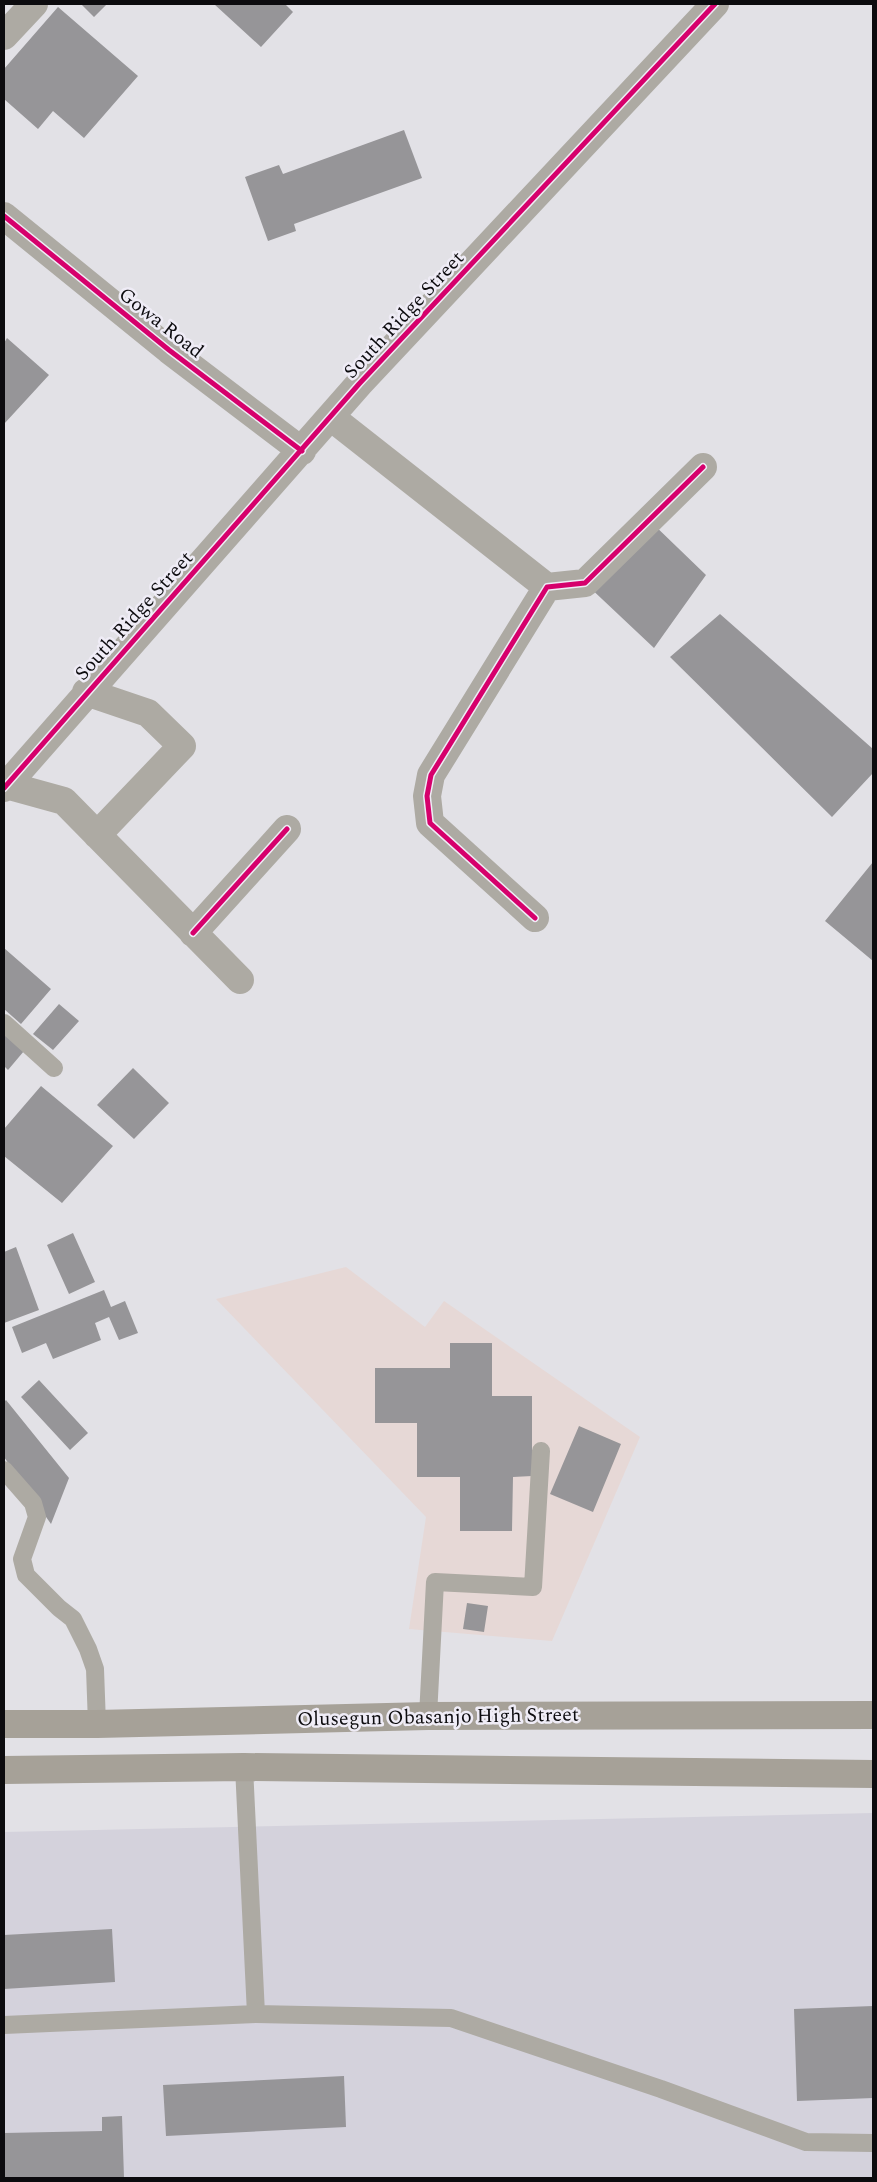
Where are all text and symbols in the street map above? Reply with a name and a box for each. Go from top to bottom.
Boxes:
street label: South Ridge Street [337,244,471,386]
street label: Gowa Road [112,280,210,366]
street label: South Ridge Street [68,545,200,687]
street label: Olusegun Obasanjo High Street [297,1700,579,1734]

